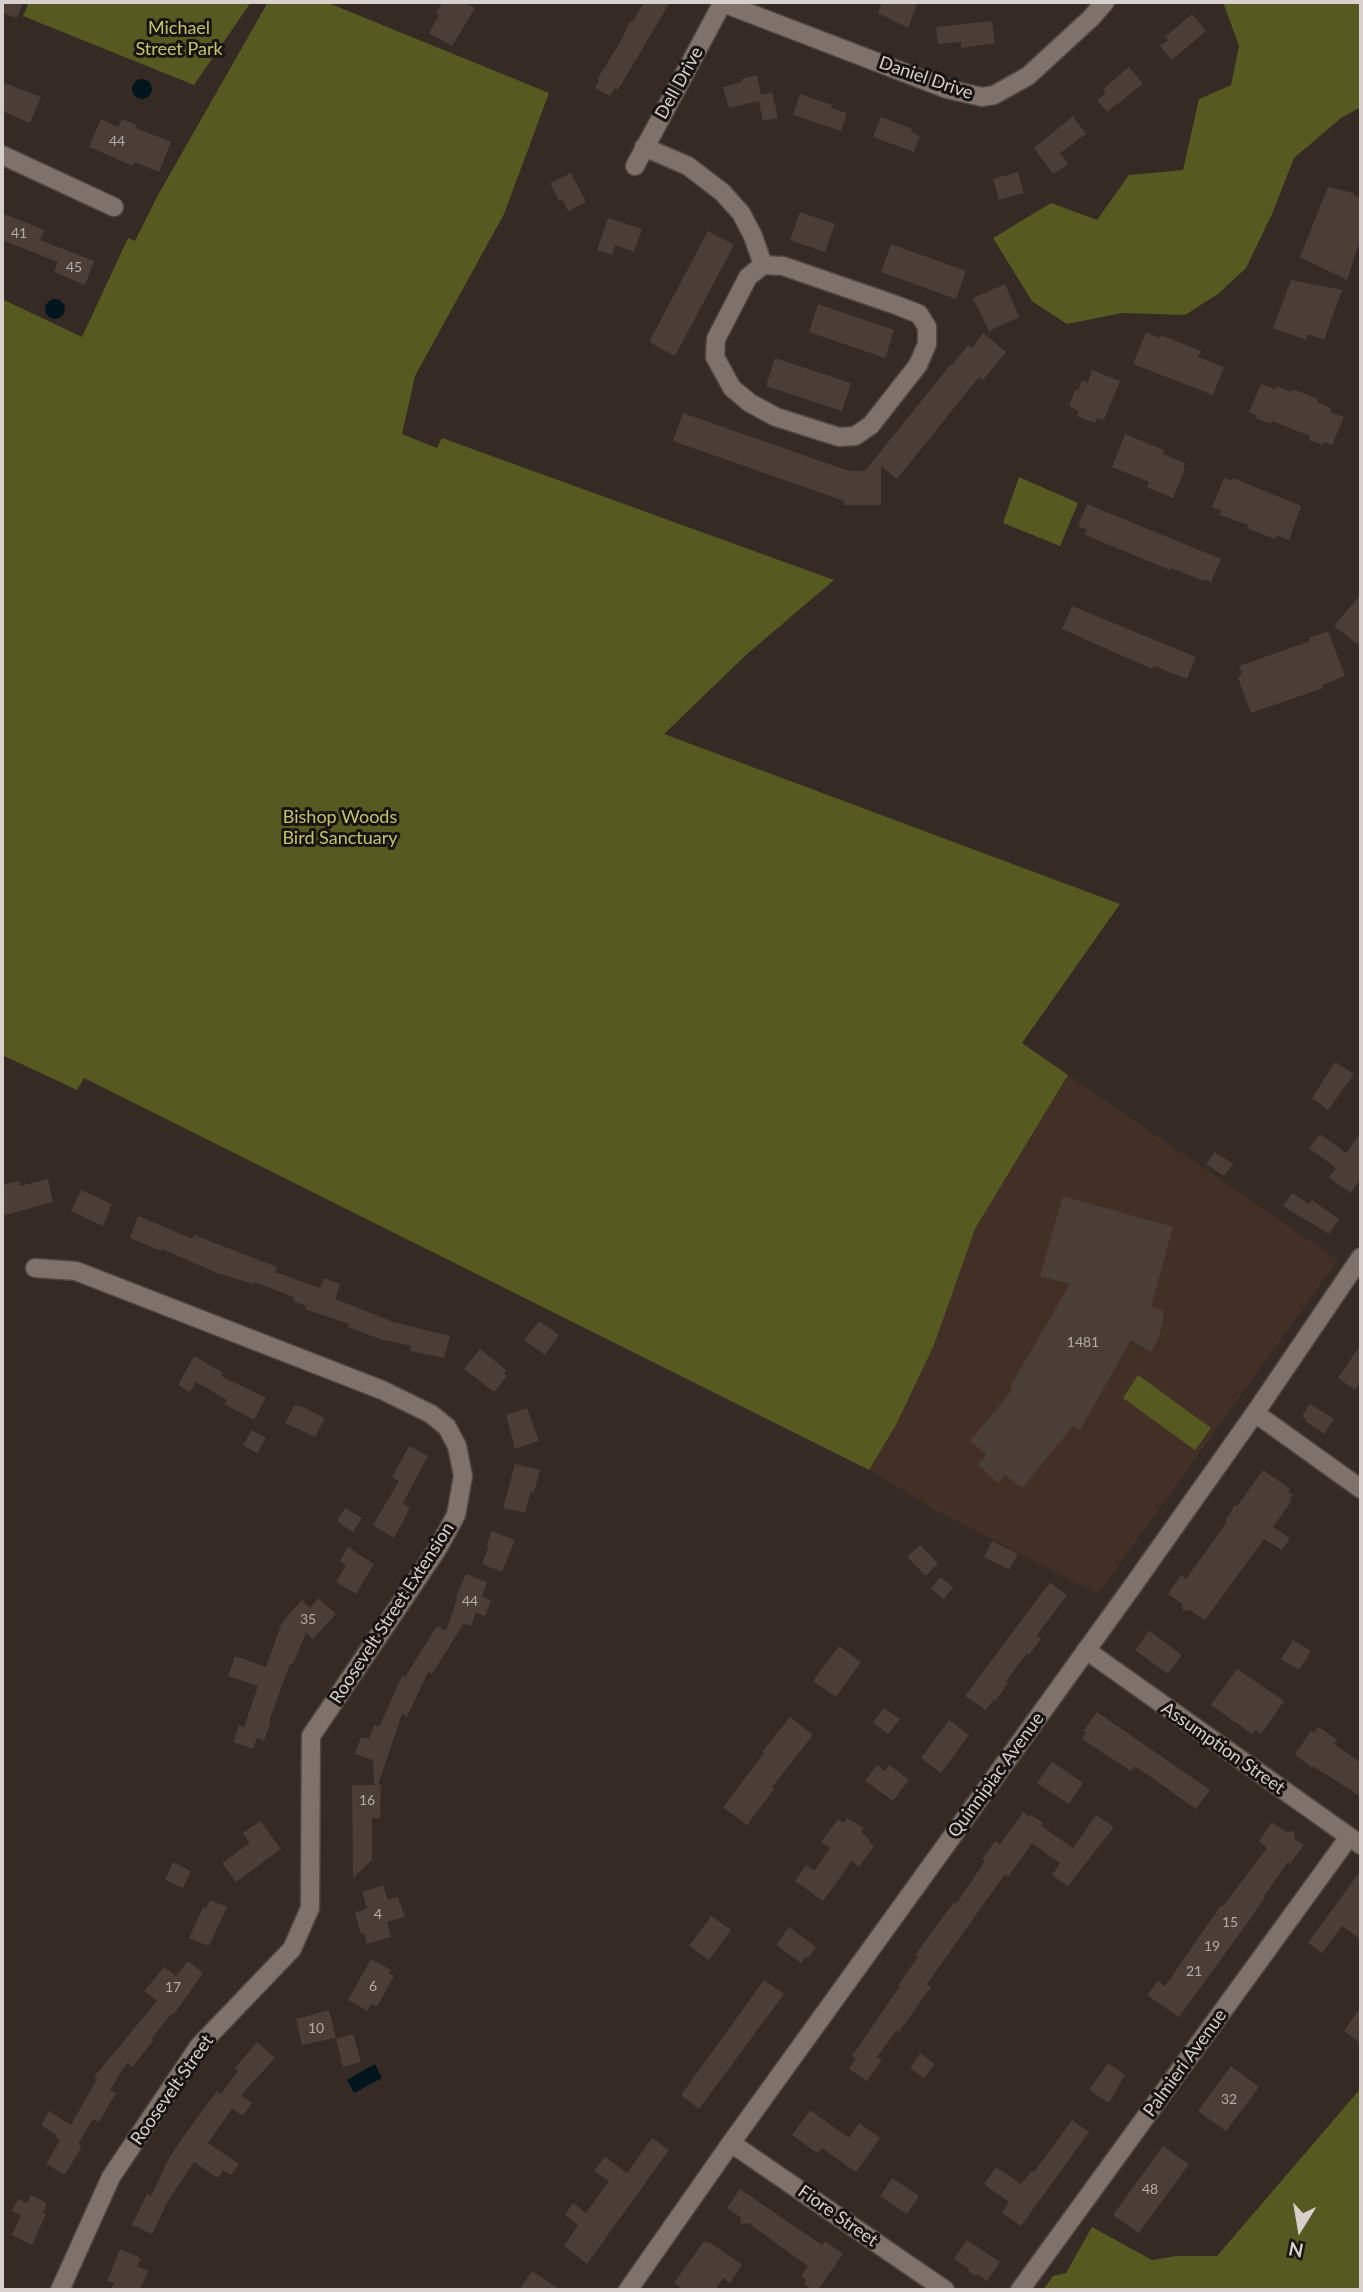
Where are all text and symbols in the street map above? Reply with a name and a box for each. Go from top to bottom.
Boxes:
park label: Michael Street Park [135,17,223,60]
street label: Dell Drive [650,43,708,123]
street label: Daniel Drive [876,52,976,104]
house number: 44 [109,133,125,149]
house number: 41 [11,225,27,241]
house number: 45 [66,259,82,275]
park label: Bishop Woods Bird Sanctuary [282,806,398,848]
house number: 1481 [1067,1334,1099,1350]
street label: Roosevelt Street Extension [325,1518,459,1708]
house number: 44 [462,1593,478,1609]
house number: 35 [300,1611,316,1627]
street label: Assumption Street [1157,1697,1289,1799]
street label: Quinnipiac Avenue [943,1708,1049,1842]
house number: 16 [359,1792,375,1808]
house number: 4 [374,1906,382,1922]
house number: 15 [1222,1914,1238,1930]
house number: 19 [1204,1938,1220,1954]
house number: 21 [1186,1963,1202,1979]
house number: 6 [369,1978,377,1994]
house number: 17 [165,1979,181,1995]
street label: Palmieri Avenue [1139,2005,1231,2121]
house number: 10 [308,2020,324,2036]
street label: Roosevelt Street [126,2031,218,2149]
house number: 32 [1221,2091,1237,2107]
street label: Fiore Street [794,2181,882,2251]
house number: 48 [1142,2181,1158,2197]
north arrow [1265,2194,1335,2264]
text: N [1287,2237,1305,2263]

